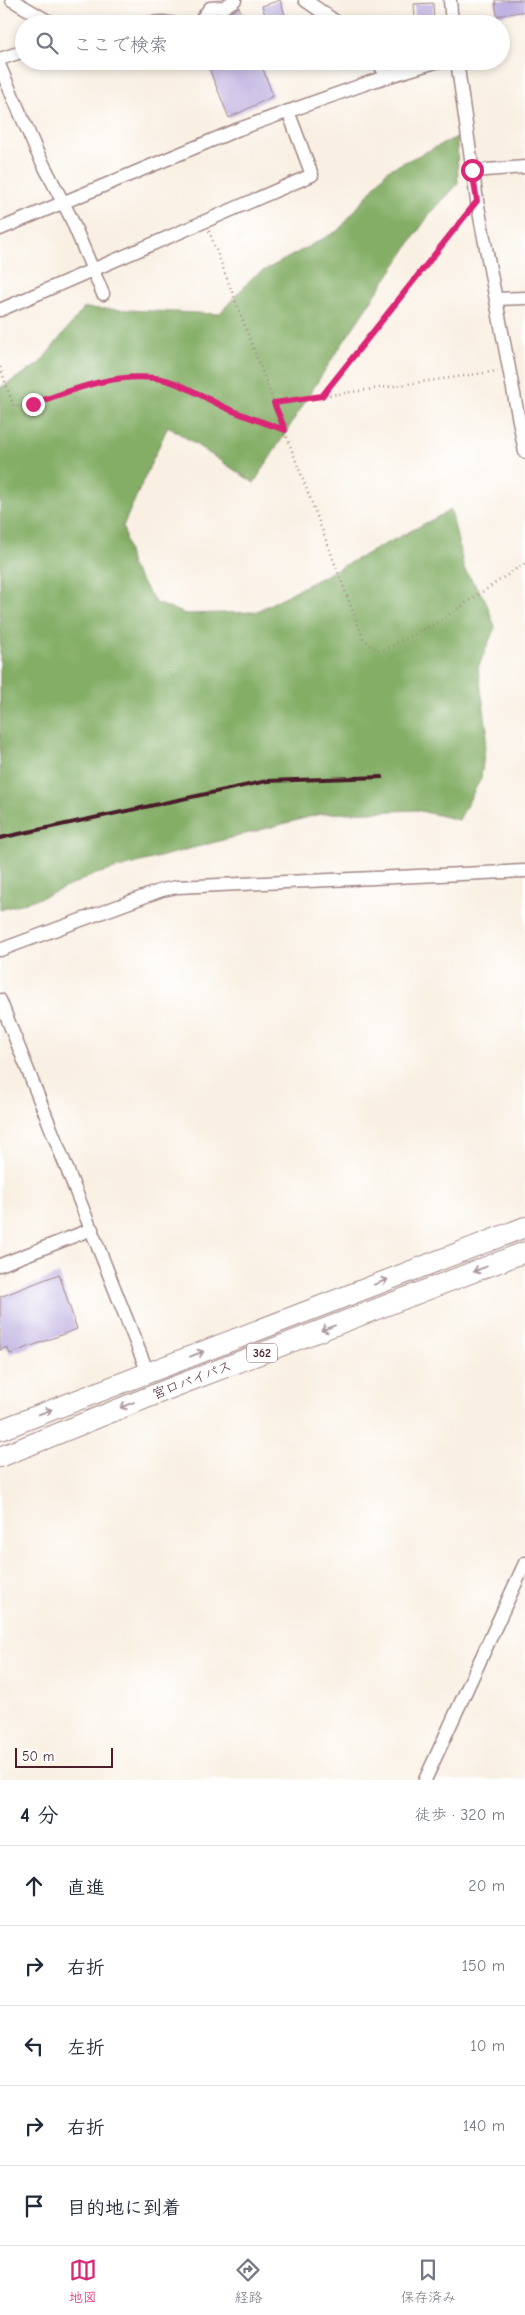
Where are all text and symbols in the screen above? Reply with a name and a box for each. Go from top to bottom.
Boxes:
search box [15,15,510,70]
icon: search [33,29,61,57]
text: ここで検索 [73,34,168,56]
route start [461,159,484,182]
route end [22,393,45,416]
one-way arrow [472,1266,487,1275]
one-way arrow [373,1277,388,1287]
one-way arrow [321,1324,336,1333]
road number: 362 [247,1344,277,1362]
one-way arrow [189,1349,204,1358]
street label: 宮口バイパス [150,1357,234,1403]
one-way arrow [120,1401,135,1411]
one-way arrow [38,1407,53,1416]
scale bar [15,1745,112,1768]
text: 50 m [22,1748,54,1765]
text: 4 分 [20,1803,58,1827]
text: 徒歩 · 320 m [415,1806,505,1824]
icon: ahead [20,1872,48,1900]
text: 直進 [67,1877,105,1899]
text: 20 m [468,1877,505,1895]
icon: right [20,1952,48,1980]
text: 右折 [67,1957,105,1979]
text: 150 m [462,1957,505,1975]
icon: left [20,2032,48,2060]
text: 左折 [67,2037,105,2059]
text: 10 m [470,2037,505,2055]
icon: right [20,2112,48,2140]
text: 右折 [67,2117,105,2139]
text: 140 m [463,2117,505,2135]
icon: arrive [20,2192,48,2220]
text: 目的地に到着 [67,2197,181,2219]
tab: 地図 [69,2256,97,2306]
tab: 経路 [234,2256,262,2306]
tab: 保存済み [400,2256,456,2306]

